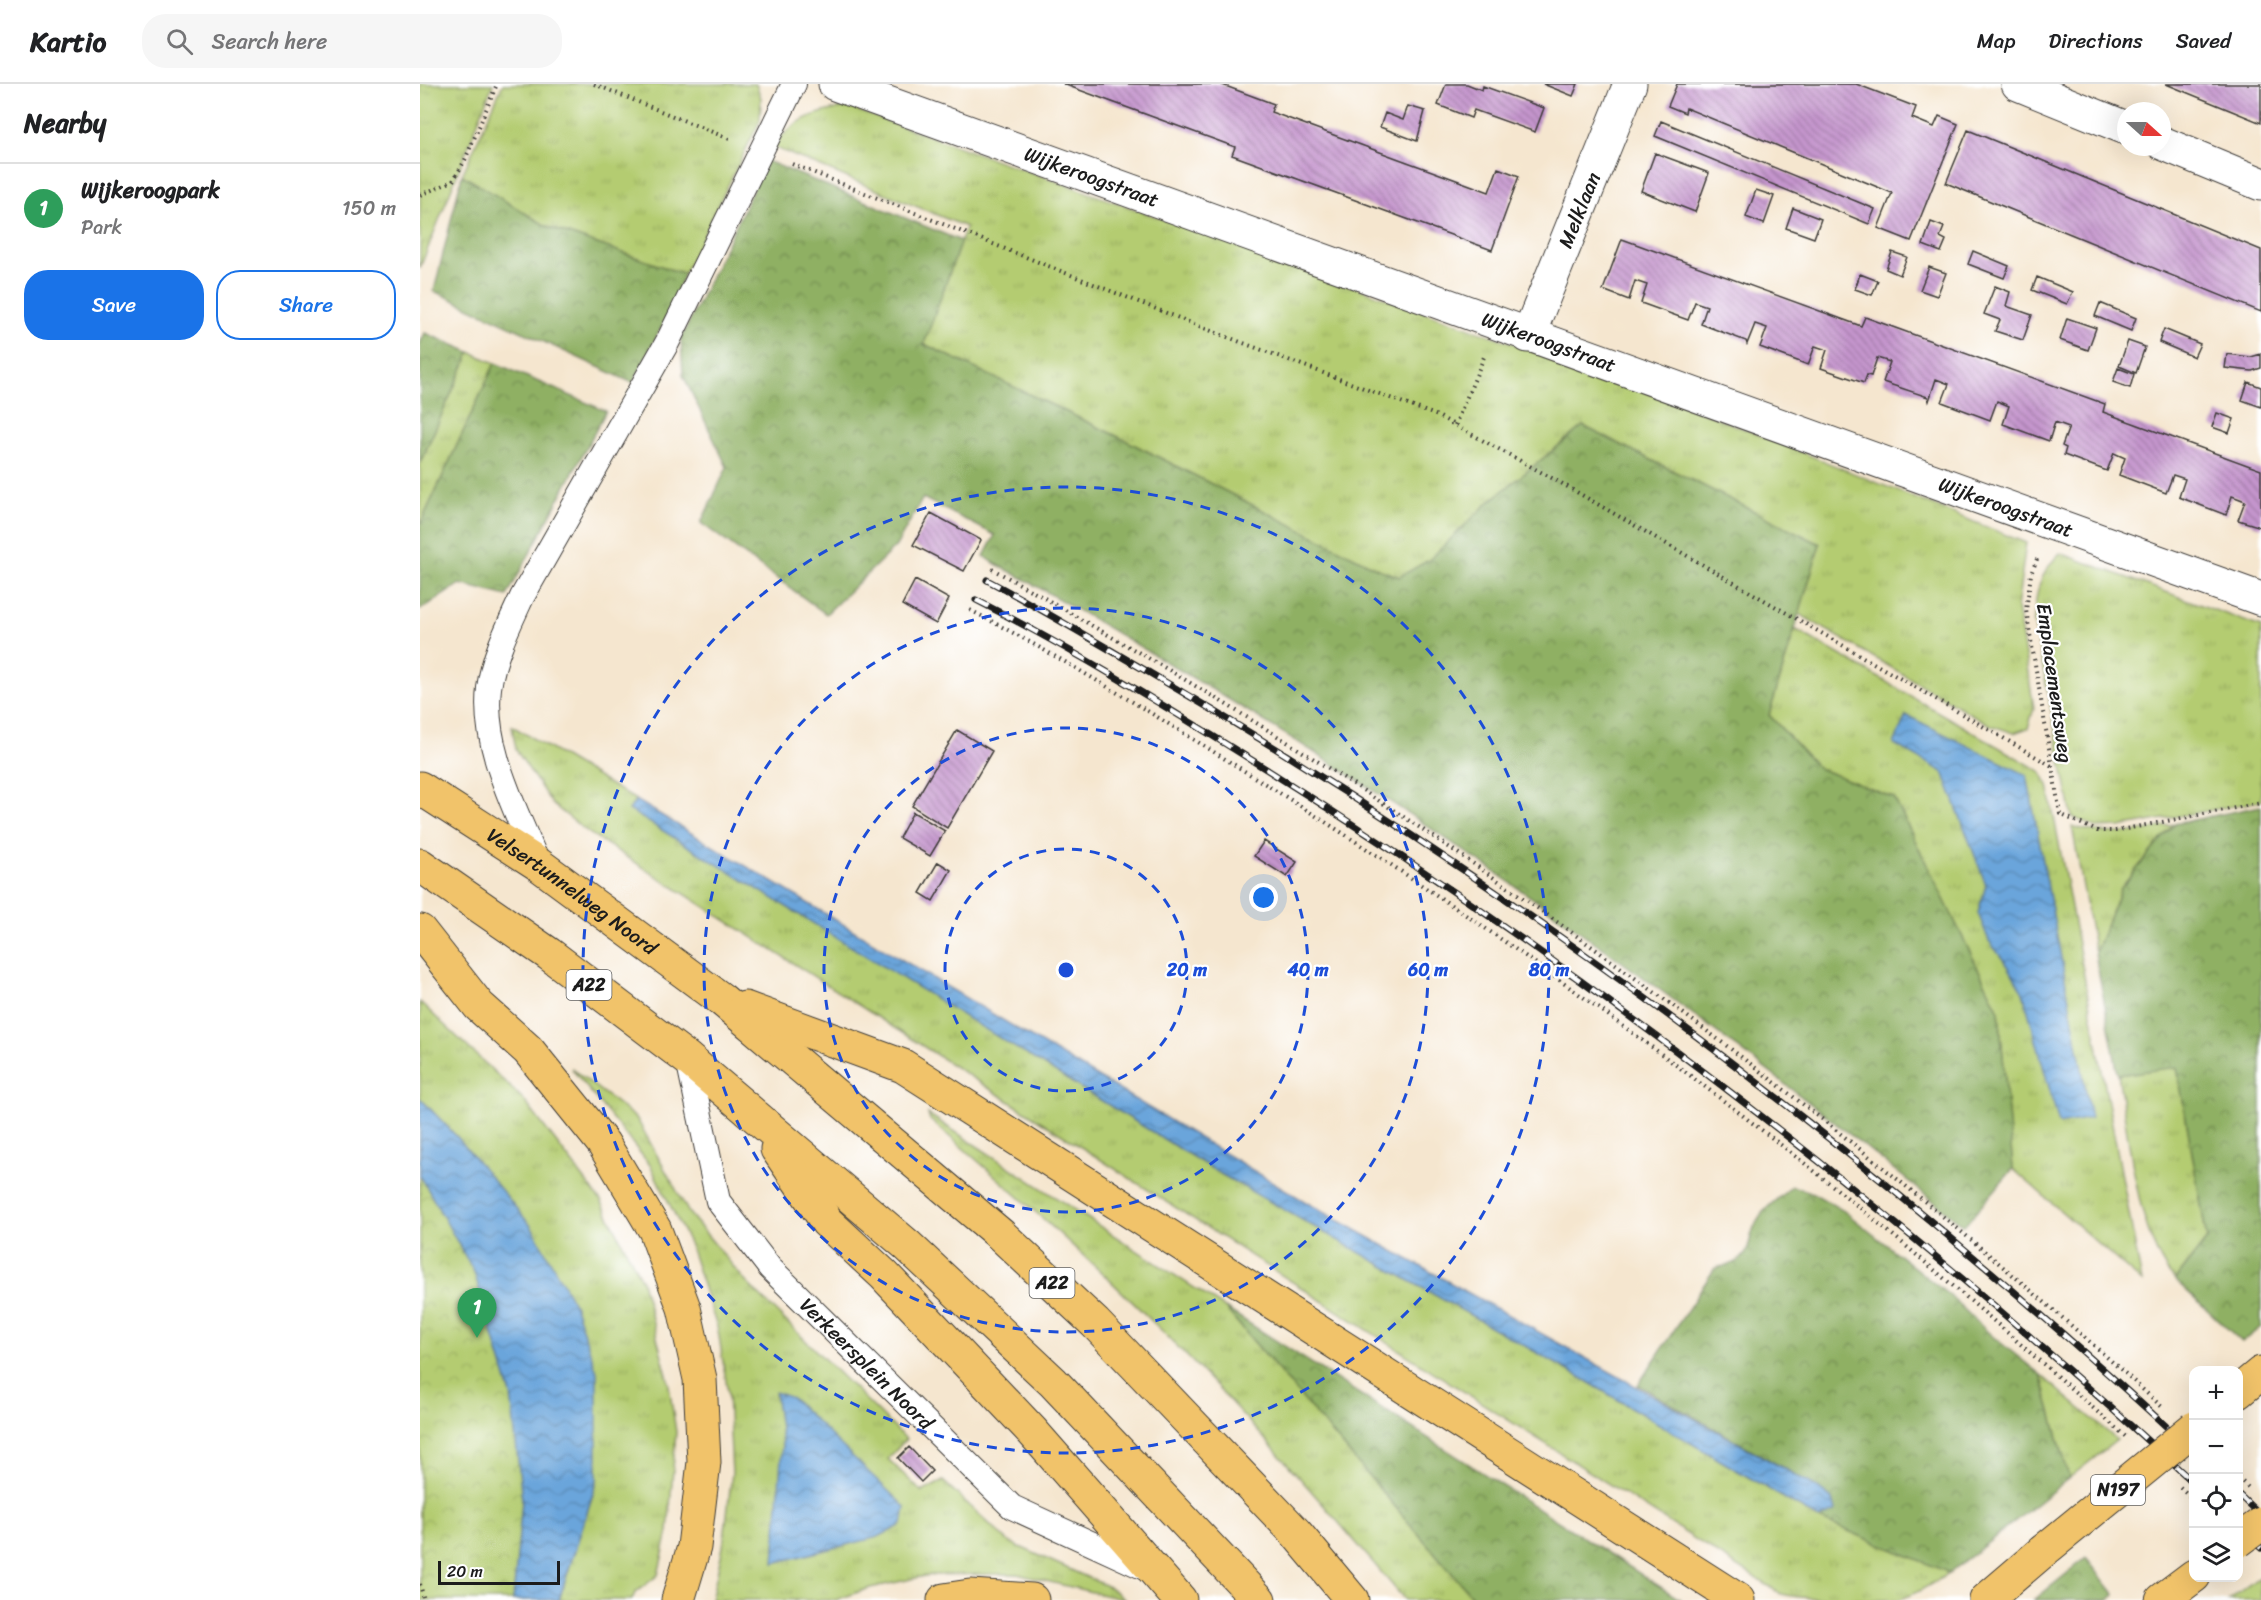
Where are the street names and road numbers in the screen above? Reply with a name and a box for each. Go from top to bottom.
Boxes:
street label: Wijkeroogstraat [1019,137,1164,218]
street label: Melklaan [1548,167,1611,254]
street label: Wijkeroogstraat [1476,302,1621,383]
street label: Wijkeroogstraat [1934,467,2078,548]
street label: Emplacementsweg [2026,601,2083,765]
street label: Velsertunnelweg Noord [480,818,666,966]
road number: A22 [566,970,612,1000]
road number: A22 [1030,1268,1074,1298]
street label: Verkeersplein Noord [791,1289,943,1440]
road number: N197 [2091,1475,2145,1505]

